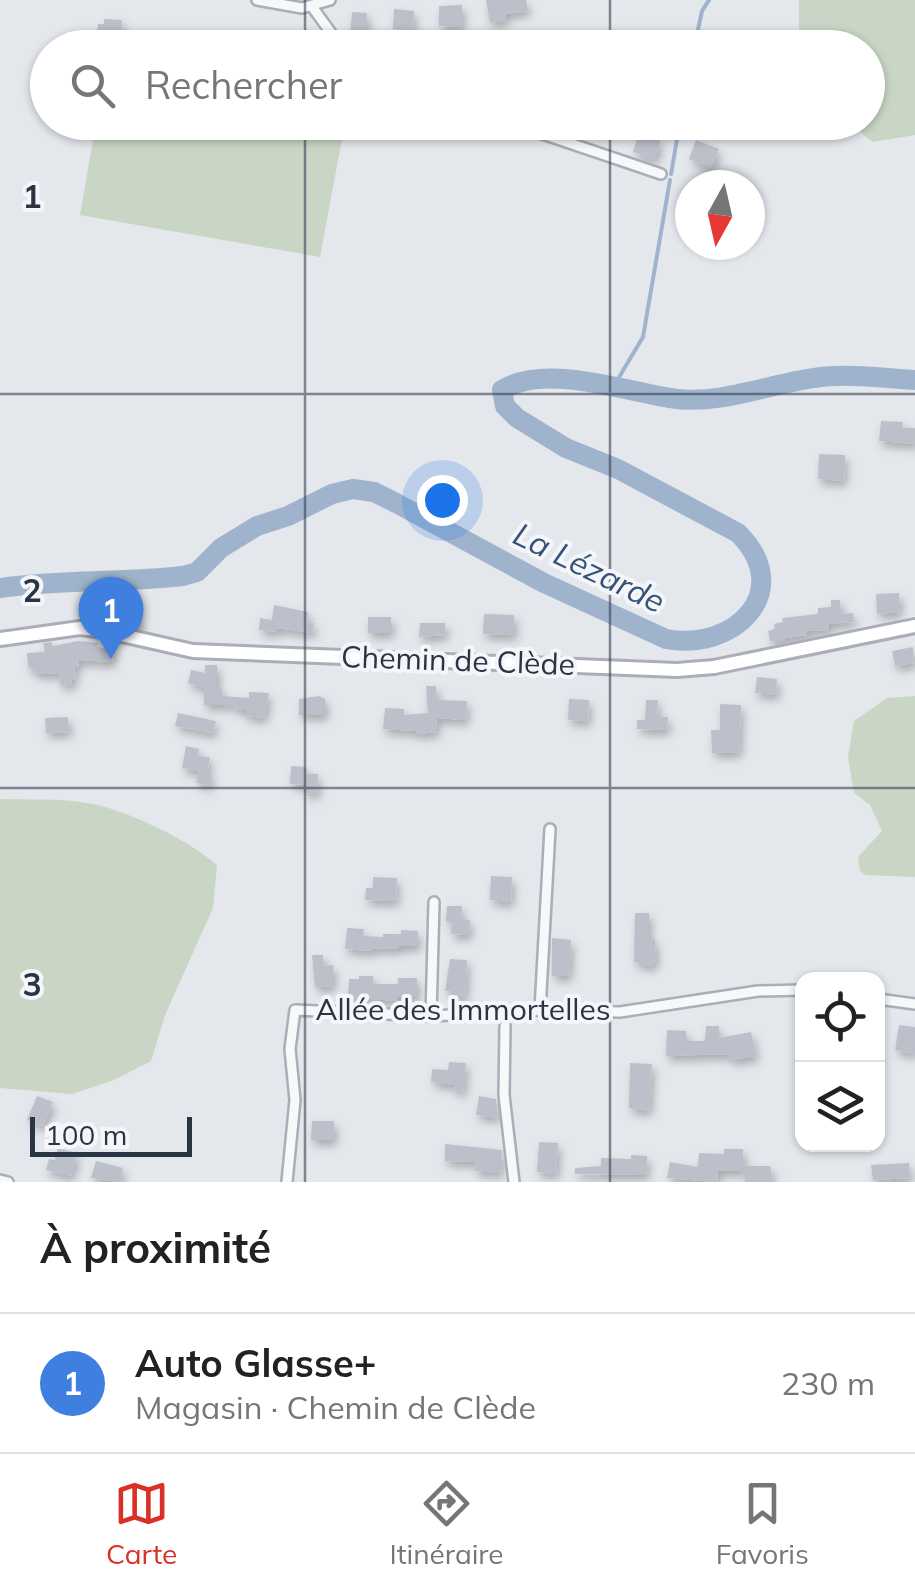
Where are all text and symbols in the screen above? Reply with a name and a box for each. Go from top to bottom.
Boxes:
search box [30,30,885,140]
icon: search [65,58,120,113]
text: Rechercher [145,61,342,109]
north arrow [675,170,765,260]
text: 1 [22,176,42,216]
your location [417,475,468,526]
water label: La Lézarde [507,513,672,621]
text: 2 [22,570,42,610]
pin: 1 [78,576,144,659]
street label: Chemin de Clède [341,637,576,683]
text: 3 [22,964,42,1004]
map controls [795,972,885,1152]
button: locate [795,972,885,1062]
street label: Allée des Immortelles [315,990,611,1028]
button: layers [795,1062,885,1152]
scale bar [30,1112,192,1156]
text: 100 m [45,1117,127,1152]
text: À proximité [40,1221,271,1274]
text: Auto Glasse+ [135,1339,377,1387]
text: 1 [63,1363,82,1403]
text: 230 m [781,1363,875,1403]
text: Magasin · Chemin de Clède [135,1387,536,1427]
tab: Carte [106,1476,177,1571]
tab: Itinéraire [390,1476,504,1571]
tab: Favoris [716,1476,809,1571]

